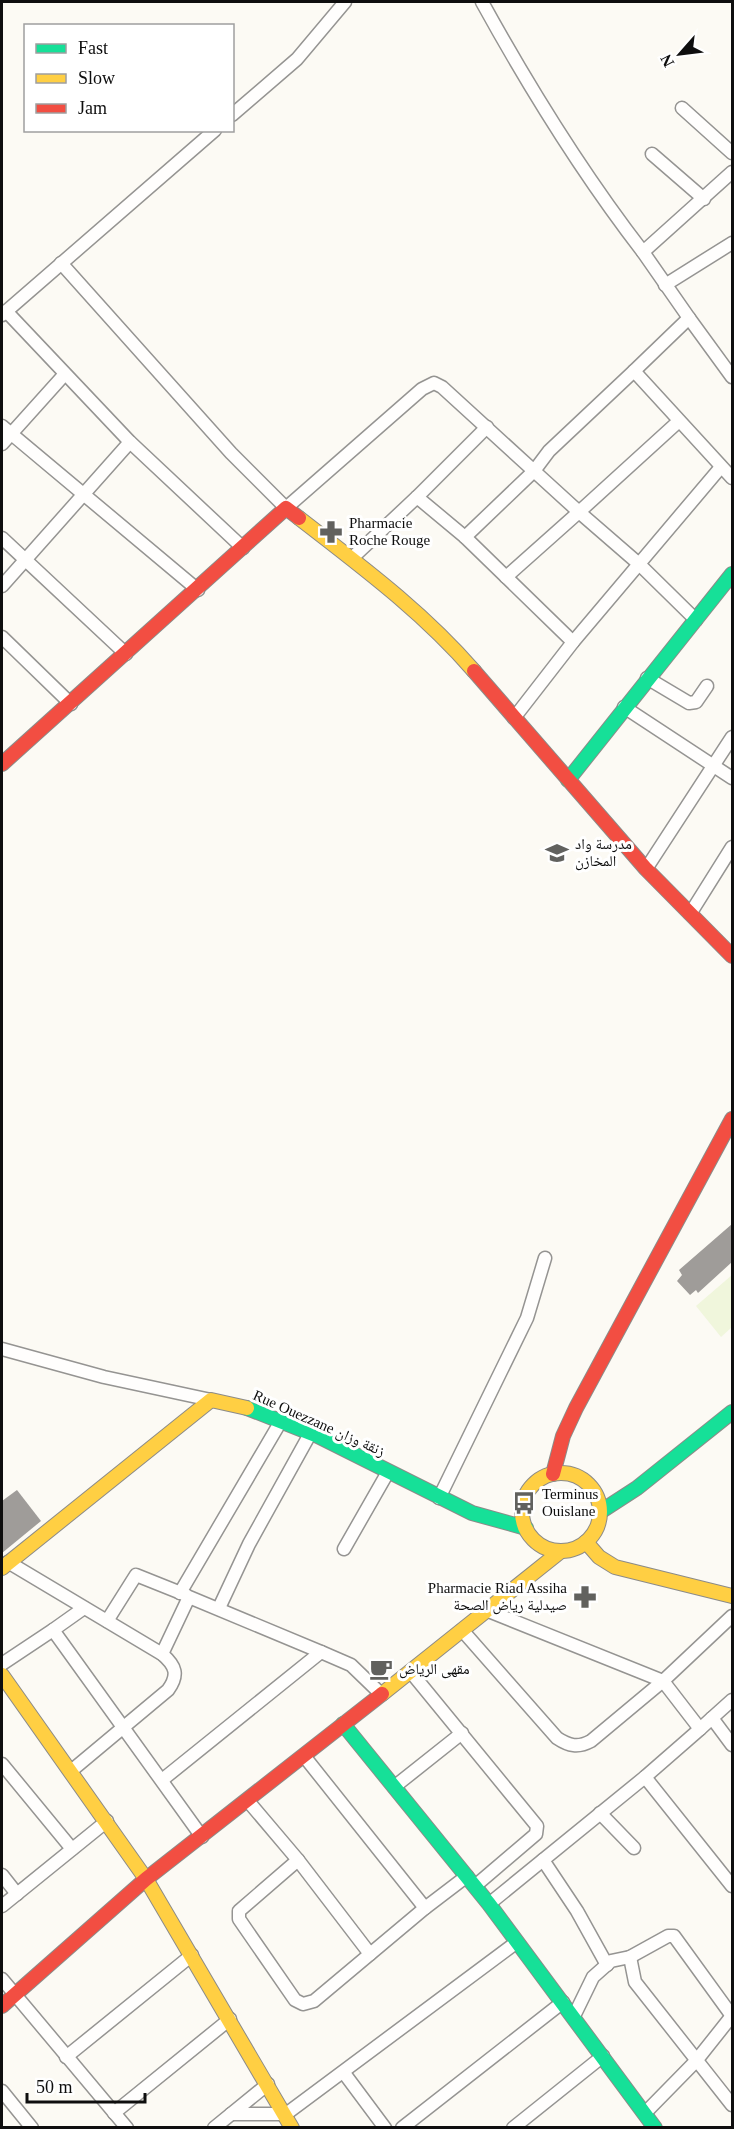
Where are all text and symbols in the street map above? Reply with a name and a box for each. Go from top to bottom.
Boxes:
legend [24,24,234,132]
north arrow [650,24,710,84]
text: Fast [78,38,108,58]
text: N [657,51,677,70]
text: Slow [78,68,115,88]
text: Jam [78,98,107,118]
place label: Pharmacie Roche Rouge [349,515,431,548]
pharmacy icon: Pharmacie Roche Rouge [318,519,344,545]
place label: مدرسة واد المخازن [575,836,632,871]
school or university icon: مدرسة واد المخازن [544,840,570,866]
street label: Rue Ouezzane زنقة وزان [250,1387,387,1461]
place label: Terminus Ouislane [542,1486,599,1519]
bus stop icon: Terminus Ouislane [511,1490,537,1516]
place label: Pharmacie Riad Assiha صيدلية رياض الصحة [428,1580,567,1615]
pharmacy icon: Pharmacie Riad Assiha صيدلية رياض الصحة [572,1584,598,1610]
cafe icon: مقهى الرياض [368,1656,394,1682]
place label: مقهى الرياض [399,1661,470,1679]
scale bar [27,2066,146,2104]
text: 50 m [36,2077,73,2097]

